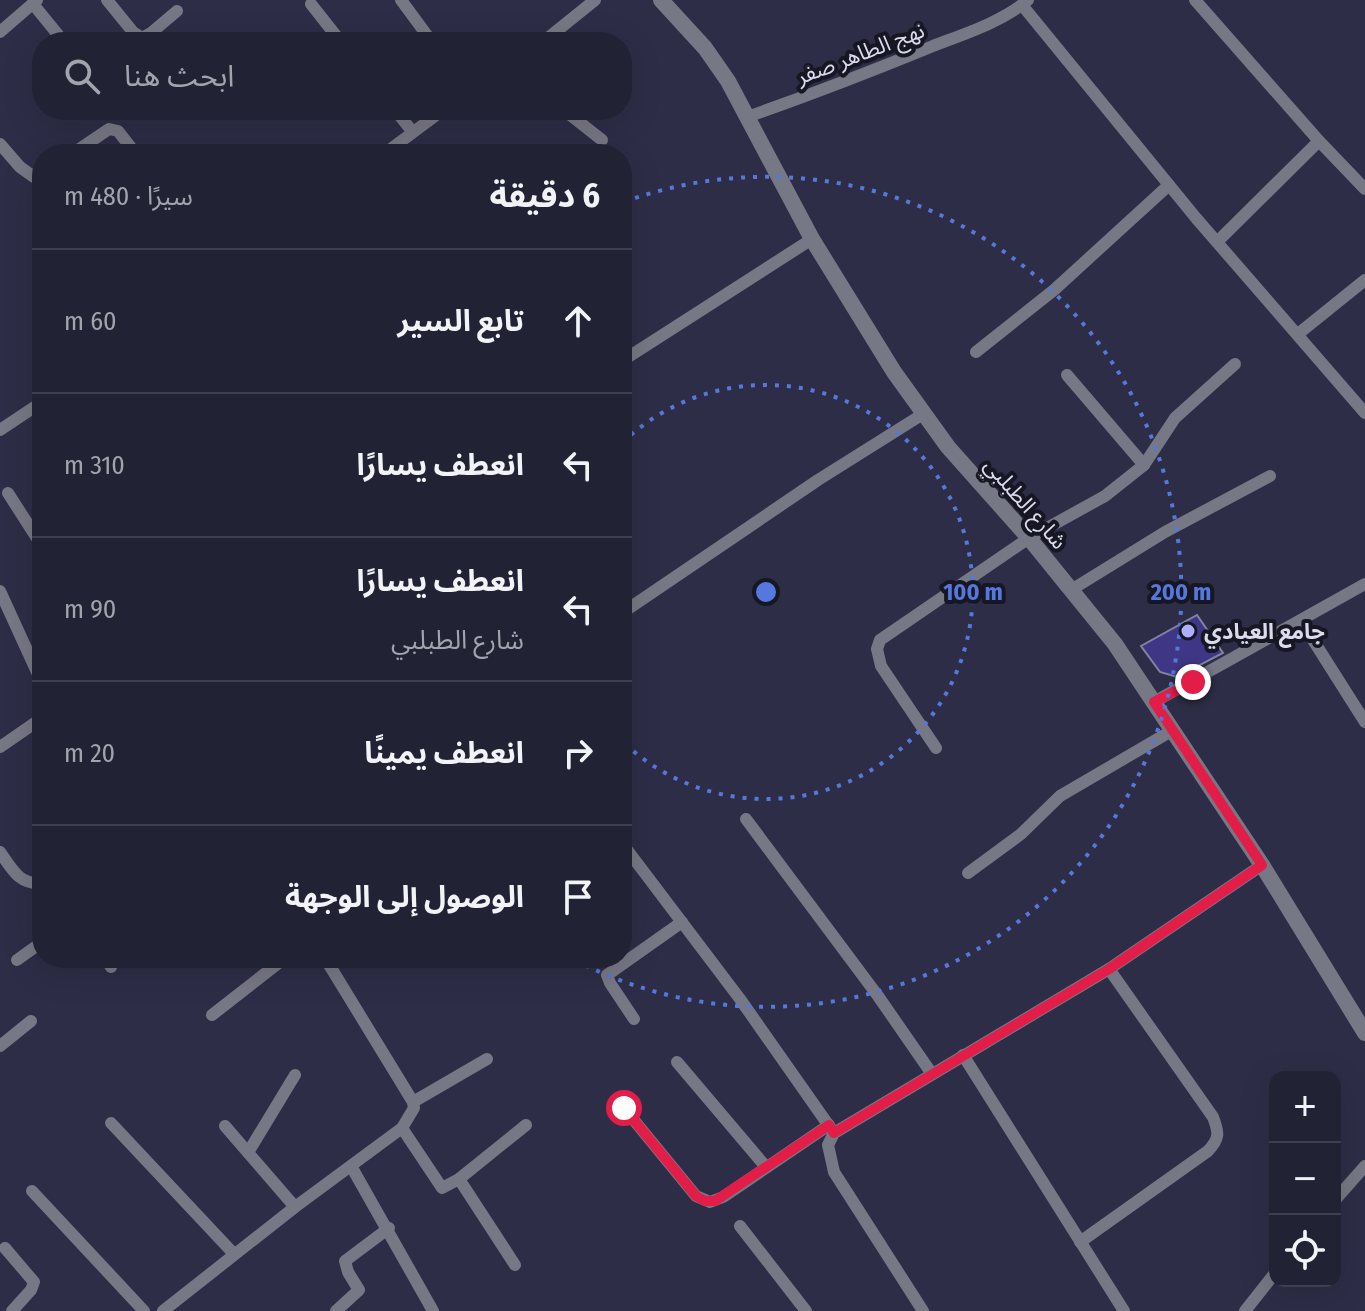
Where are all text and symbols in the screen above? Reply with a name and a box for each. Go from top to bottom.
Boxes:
street label: نهج الطاهر صفر [791,17,929,94]
search box [32,32,632,120]
icon: search [60,54,104,98]
text: ابحث هنا [124,58,234,94]
text: 6 دقيقة [490,175,600,216]
text: سيرًا · 480 m [64,181,193,212]
icon: ahead [556,299,600,343]
text: تابع السير [397,303,524,339]
text: 60 m [64,306,117,337]
icon: left [556,443,600,487]
text: انعطف يسارًا [357,447,524,483]
text: 310 m [64,450,125,481]
street label: شارع الطبلبي [976,452,1073,557]
text: انعطف يسارًا [357,563,524,599]
centre of rings [752,578,780,606]
text: 100 m [943,578,1003,606]
text: 200 m [1150,578,1211,606]
icon: left [556,587,600,631]
text: 90 m [64,594,116,625]
place label: جامع العيادي [1204,618,1325,649]
marker: جامع العيادي [1179,622,1197,640]
text: شارع الطبلبي [391,625,524,656]
route end [1175,664,1211,700]
icon: right [556,731,600,775]
text: انعطف يمينًا [364,735,524,771]
text: 20 m [64,738,115,769]
icon: arrive [556,875,600,919]
text: الوصول إلى الوجهة [285,879,524,915]
map controls [1269,1071,1341,1287]
button: + [1269,1071,1341,1143]
route start [606,1090,642,1126]
button: − [1269,1143,1341,1215]
button: locate [1269,1215,1341,1287]

